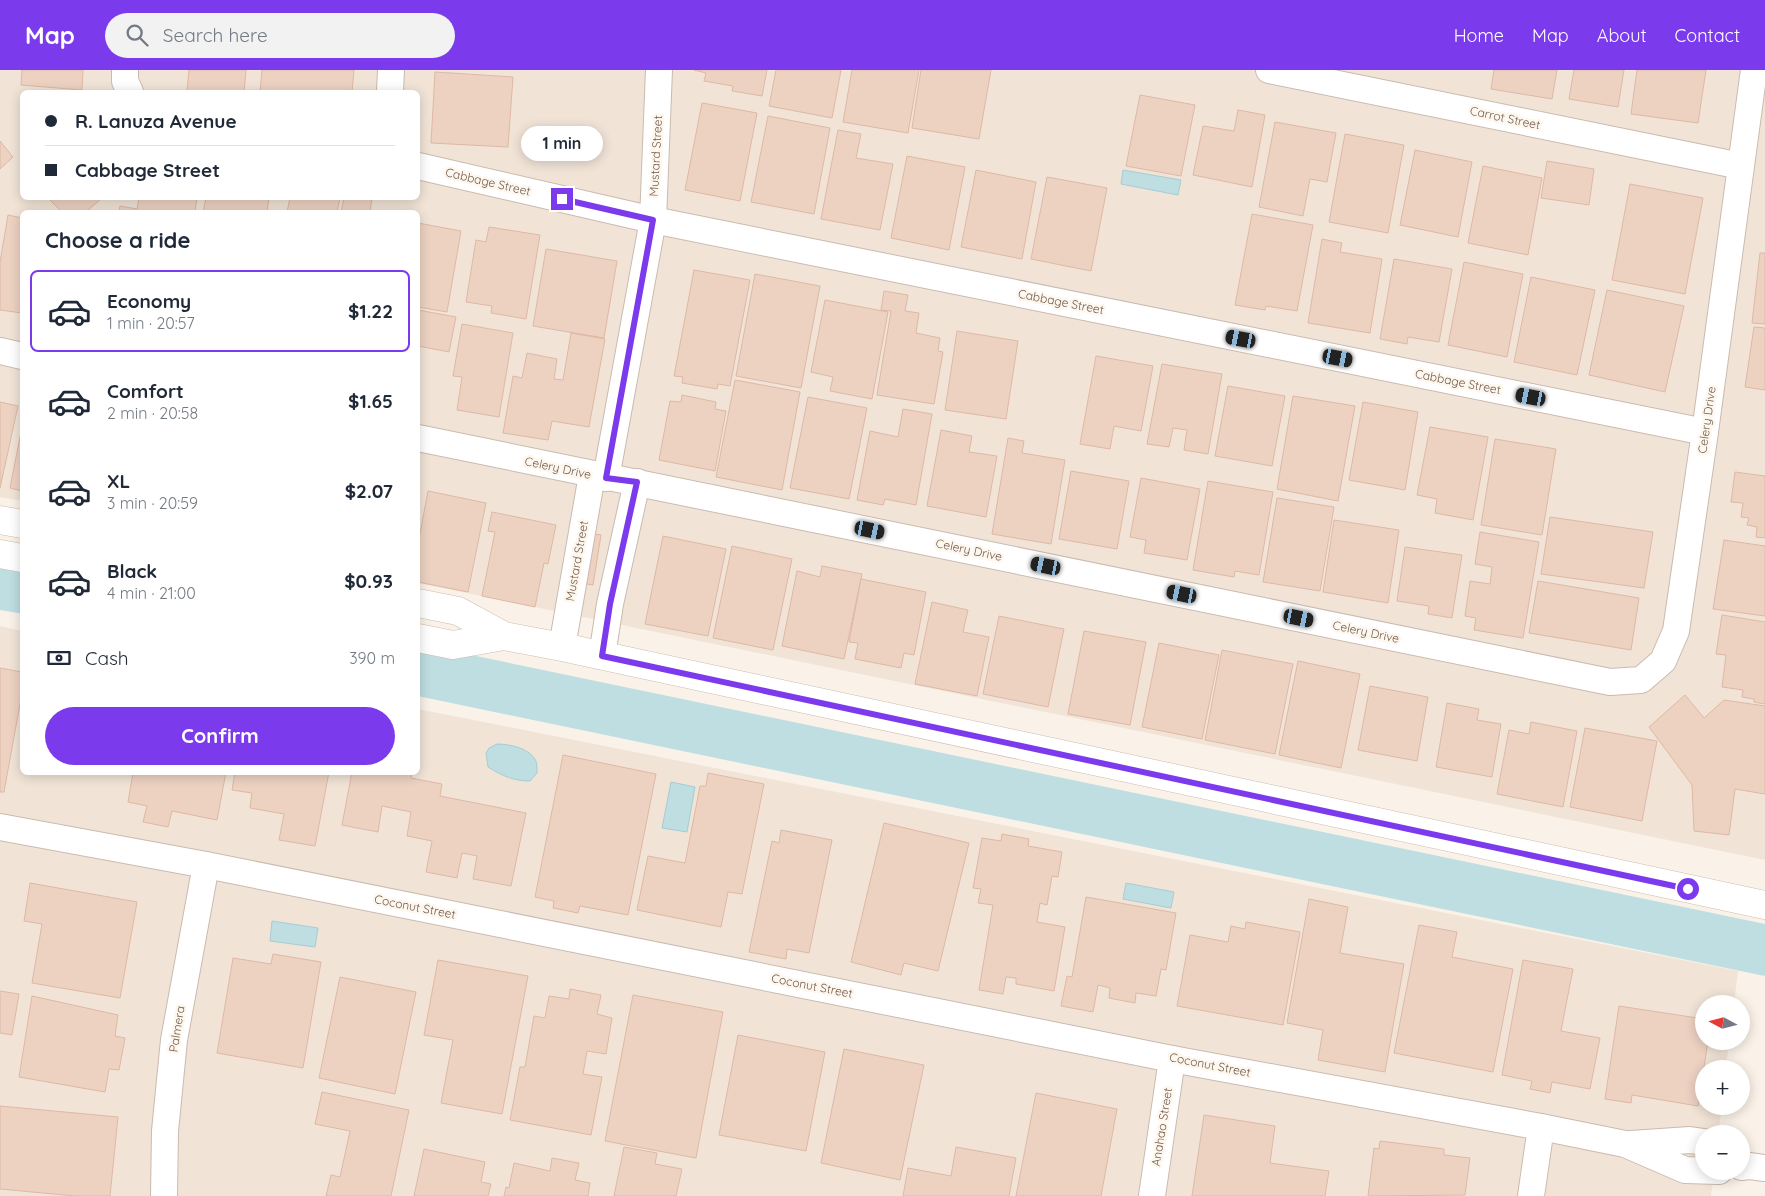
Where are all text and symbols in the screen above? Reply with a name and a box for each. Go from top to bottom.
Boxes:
search box [105,13,455,58]
text: Map [25,20,75,50]
icon: search [123,21,151,49]
text: Search here [163,23,268,47]
text: Home [1454,24,1504,47]
text: Map [1532,24,1569,47]
text: About [1597,24,1647,47]
text: Contact [1675,24,1740,47]
street label: Carrot Street [1469,103,1542,132]
text: R. Lanuza Avenue [75,109,237,133]
street label: Mustard Street [646,115,665,197]
callout: 1 min [521,126,603,162]
text: 1 min [543,133,581,153]
text: Cabbage Street [75,158,220,182]
street label: Cabbage Street [444,164,532,199]
route end [551,188,573,210]
text: Choose a ride [45,226,190,254]
street label: Cabbage Street [1017,286,1105,317]
icon: car [47,289,92,334]
text: Economy [107,289,191,313]
text: $1.22 [348,299,393,323]
text: 1 min · 20:57 [107,313,195,333]
car [1224,329,1257,349]
car [1321,348,1354,368]
street label: Cabbage Street [1414,366,1502,397]
icon: car [47,379,92,424]
text: Comfort [107,379,184,403]
street label: Celery Drive [1694,385,1719,454]
car [1514,387,1547,407]
text: $1.65 [348,389,393,413]
text: 2 min · 20:58 [107,403,198,423]
street label: Celery Drive [523,453,593,482]
icon: car [47,469,92,514]
text: XL [107,469,130,493]
text: $2.07 [345,479,393,503]
text: 3 min · 20:59 [107,493,198,513]
street label: Mustard Street [562,520,591,602]
car [853,520,886,540]
street label: Celery Drive [934,535,1004,564]
car [1029,556,1062,576]
icon: car [47,559,92,604]
text: Black [107,559,157,583]
text: $0.93 [344,569,393,593]
text: 4 min · 21:00 [107,583,196,603]
car [1165,584,1198,604]
car [1282,608,1315,628]
street label: Celery Drive [1331,617,1401,646]
icon: cash [45,644,73,672]
text: Cash [85,646,129,670]
text: 390 m [349,648,395,668]
button: Confirm [45,707,395,765]
route start [1677,878,1699,900]
street label: Coconut Street [373,891,457,922]
street label: Coconut Street [770,970,854,1001]
north arrow [1695,995,1750,1050]
map controls [1695,995,1750,1180]
street label: Palmera [165,1005,188,1053]
street label: Coconut Street [1168,1049,1252,1080]
button: + [1695,1060,1750,1115]
street label: Anahao Street [1148,1087,1175,1167]
button: − [1695,1125,1750,1180]

